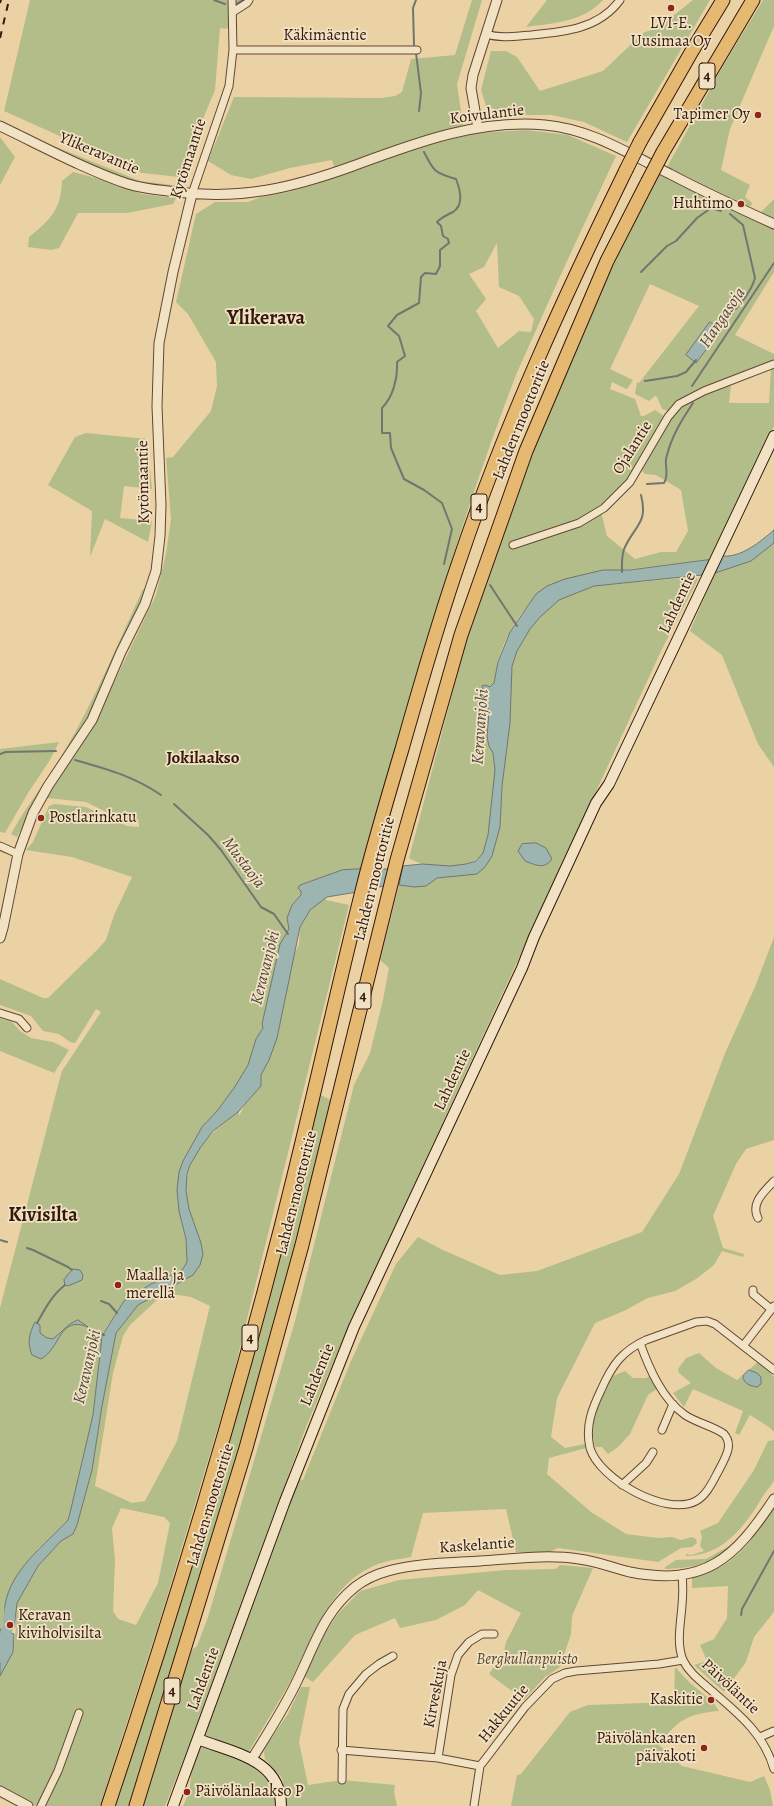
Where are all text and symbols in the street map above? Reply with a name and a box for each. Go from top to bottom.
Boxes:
marker: LVI-E. Uusimaa Oy [666,3,676,13]
place label: LVI-E. Uusimaa Oy [631,14,711,52]
street label: Käkimäentie [283,26,367,46]
road number: 4 [699,63,715,89]
street label: Koivulantie [449,101,525,129]
place label: Tapimer Oy [674,105,750,125]
marker: Tapimer Oy [753,110,763,120]
street label: Kytömaantie [167,116,211,202]
street label: Ylikeravantie [56,129,142,179]
place label: Huhtimo [673,194,733,214]
marker: Huhtimo [736,199,746,209]
water label: Hangasoja [695,284,751,352]
district label: Ylikerava [227,307,305,331]
street label: Lahden moottoritie [489,357,555,483]
street label: Ojalantie [609,418,657,478]
street label: Kytömaantie [134,440,154,524]
road number: 4 [471,494,487,520]
street label: Lahdentie [655,569,701,637]
water label: Keravanjoki [468,689,494,765]
district label: Jokilaakso [166,749,240,769]
place label: Postlarinkatu [49,808,137,828]
marker: Postlarinkatu [36,813,46,823]
street label: Lahden moottoritie [350,815,400,943]
water label: Mustaoja [217,833,269,893]
water label: Keravanjoki [247,929,285,1007]
road number: 4 [355,983,371,1009]
street label: Lahdentie [430,1046,476,1114]
street label: Lahden moottoritie [272,1129,322,1257]
district label: Kivisilta [8,1204,78,1228]
place label: Maalla ja merellä [126,1266,184,1304]
marker: Maalla ja merellä [113,1280,123,1290]
road number: 4 [242,1325,258,1351]
water label: Keravanjoki [70,1328,106,1406]
street label: Lahdentie [297,1341,339,1409]
street label: Lahden moottoritie [183,1441,239,1569]
street label: Kaskelantie [439,1534,515,1558]
place label: Keravan kiviholvisilta [18,1606,102,1644]
marker: Keravan kiviholvisilta [5,1620,15,1630]
street label: Lahdentie [184,1645,224,1713]
park label: Bergkullanpuisto [476,1650,578,1670]
street label: Päivöläntie [697,1655,763,1719]
street label: Kirveskuja [420,1658,452,1730]
road number: 4 [164,1678,180,1704]
street label: Hakkuutie [475,1681,533,1747]
place label: Kaskitie [650,1690,703,1710]
marker: Kaskitie [706,1695,716,1705]
place label: Päivölänkaaren päiväkoti [596,1729,696,1767]
marker: Päivölänkaaren päiväkoti [699,1743,709,1753]
place label: Päivölänlaakso P [195,1782,304,1802]
marker: Päivölänlaakso P [182,1787,192,1797]

